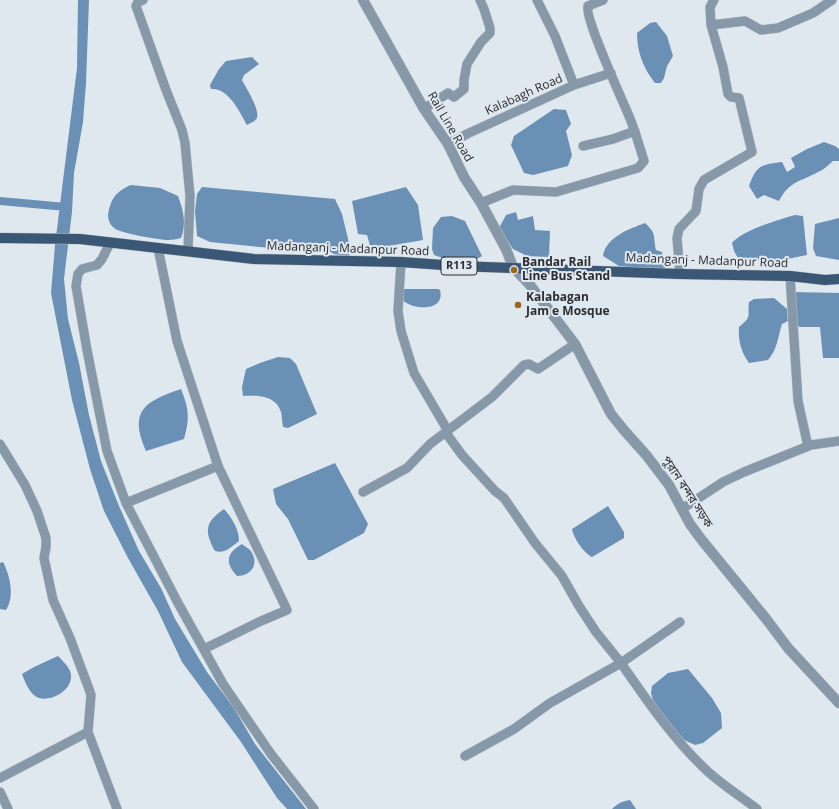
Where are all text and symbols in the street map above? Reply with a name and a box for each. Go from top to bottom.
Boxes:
street label: Kalabagh Road [483,71,565,119]
street label: Rail Line Road [424,89,476,165]
street label: Madanganj - Madanpur Road [266,239,430,259]
street label: Madanganj - Madanpur Road [625,251,789,271]
place label: Bandar Rail Line Bus Stand [522,256,610,284]
road number: R113 [441,257,477,275]
marker: Bandar Rail Line Bus Stand [509,265,519,275]
place label: Kalabagan Jam e Mosque [526,291,610,319]
marker: Kalabagan Jam e Mosque [513,300,523,310]
street label: পুরান বন্দর সড়ক [658,453,716,531]

